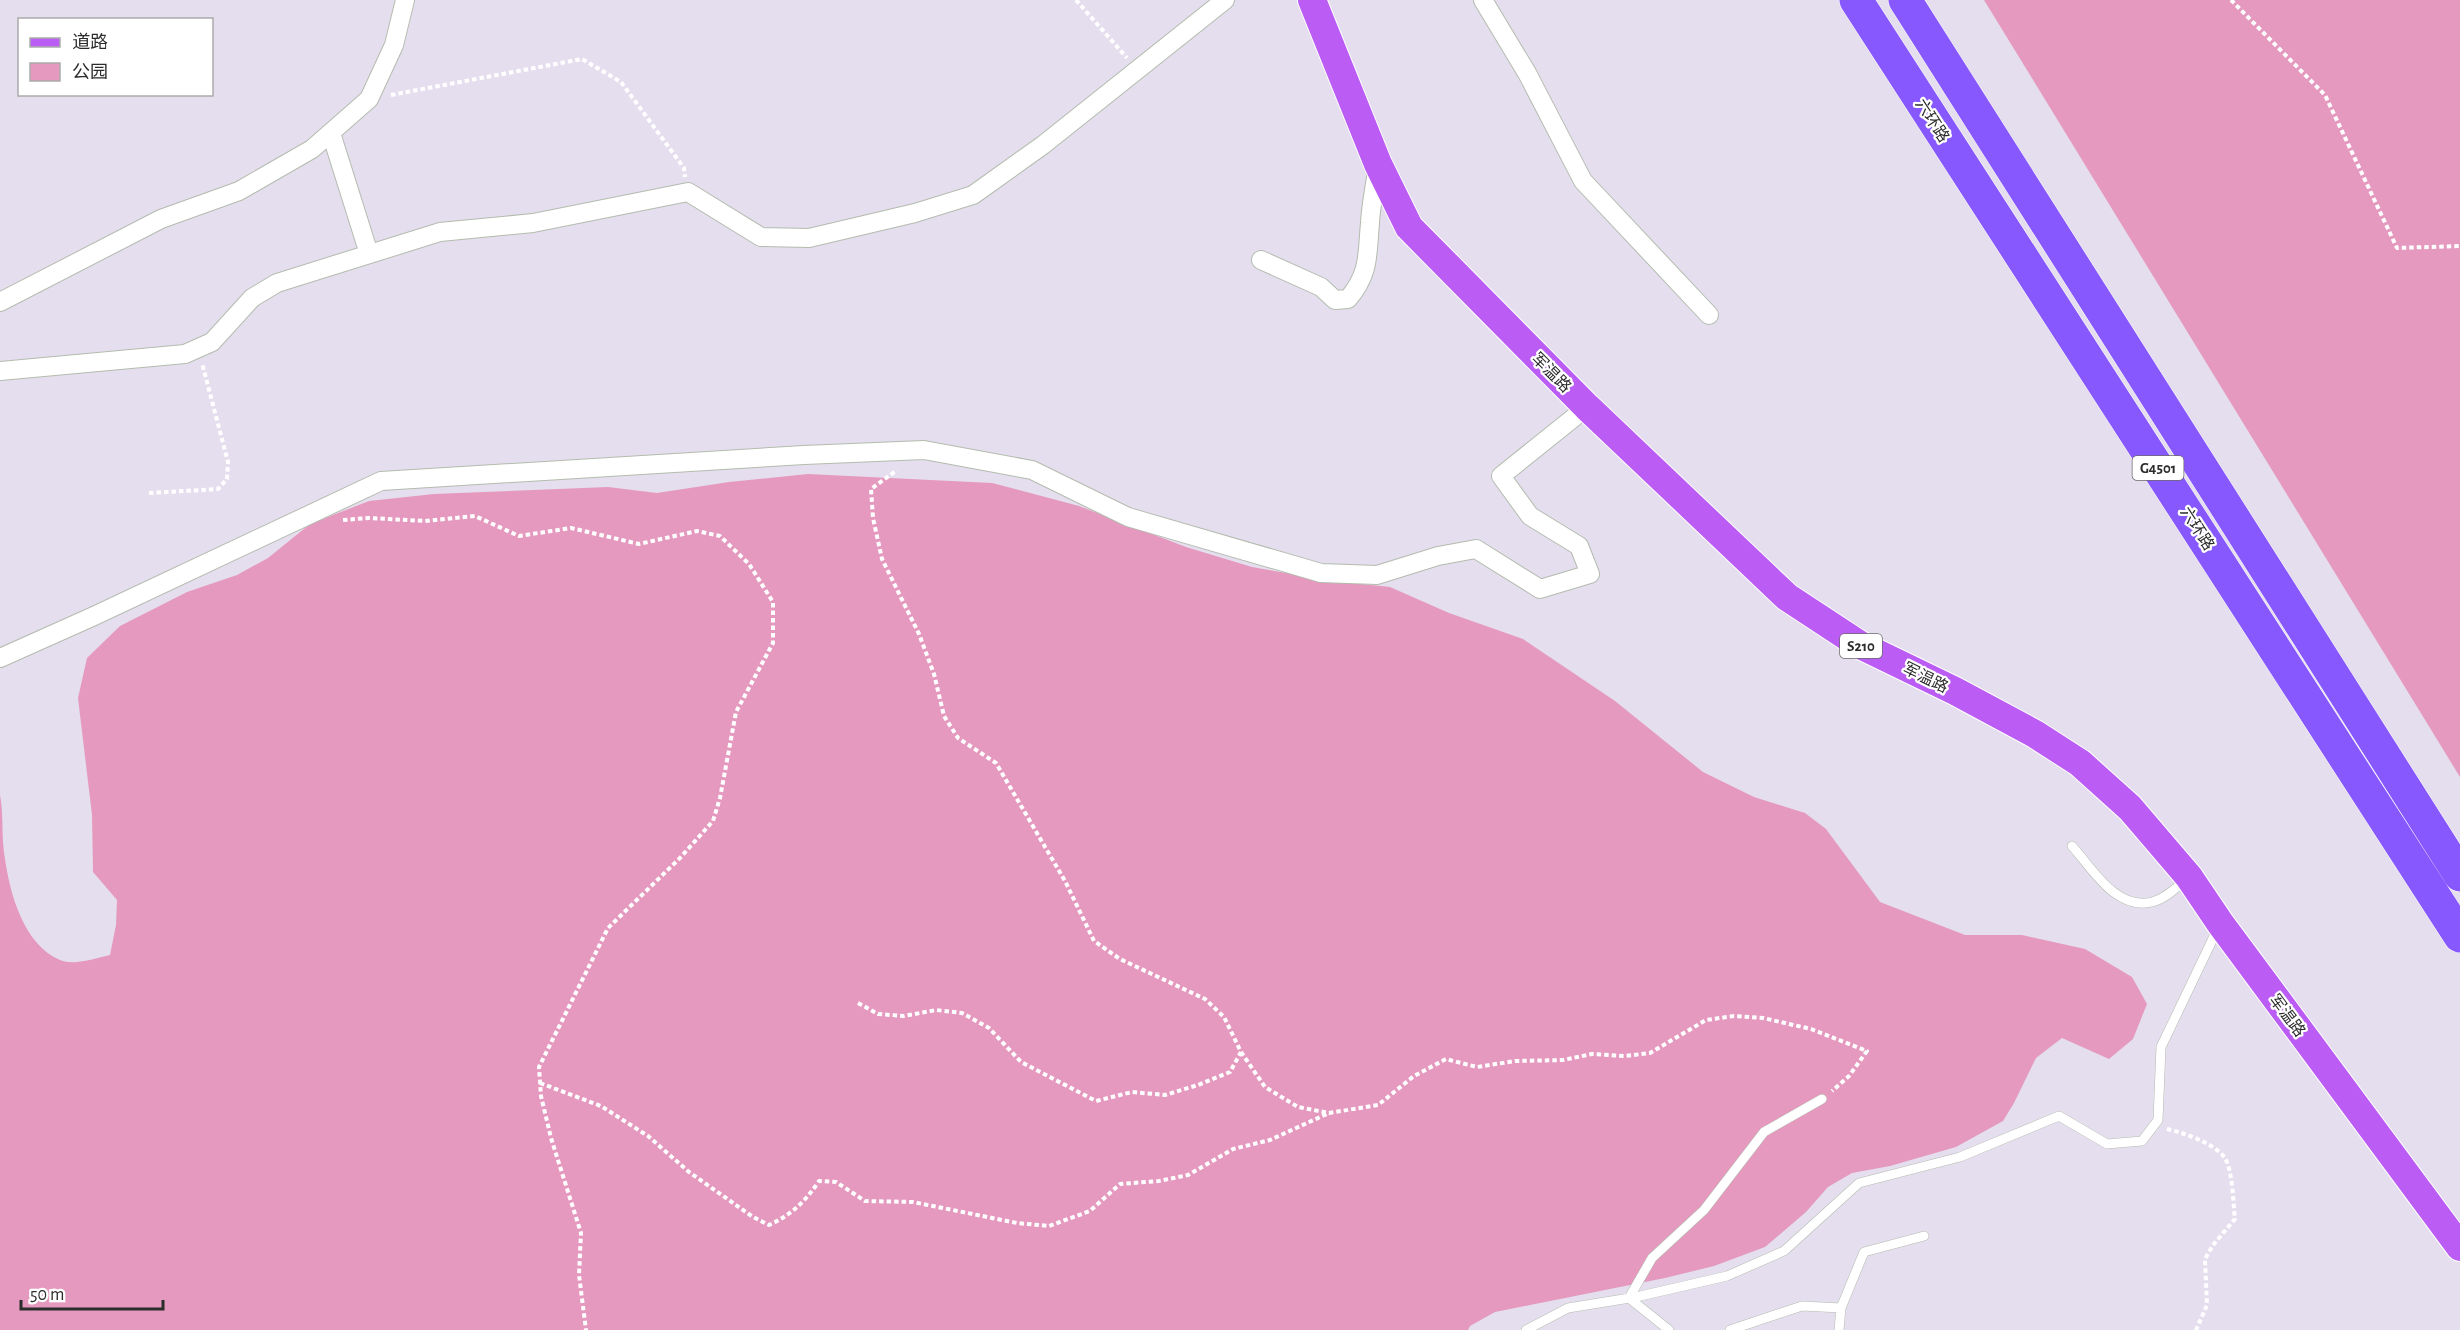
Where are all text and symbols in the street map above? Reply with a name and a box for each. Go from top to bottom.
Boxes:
legend [18,18,213,96]
text: 道路 [72,32,108,52]
text: 公园 [72,63,108,82]
street label: 六环路 [1912,96,1953,145]
street label: 军温路 [1529,349,1575,395]
road number: G4501 [2132,456,2184,480]
street label: 六环路 [2177,504,2218,553]
road number: S210 [1840,634,1882,658]
street label: 军温路 [1900,659,1951,696]
street label: 军温路 [2266,991,2309,1040]
scale bar [21,1273,164,1311]
text: 50 m [30,1286,64,1304]

